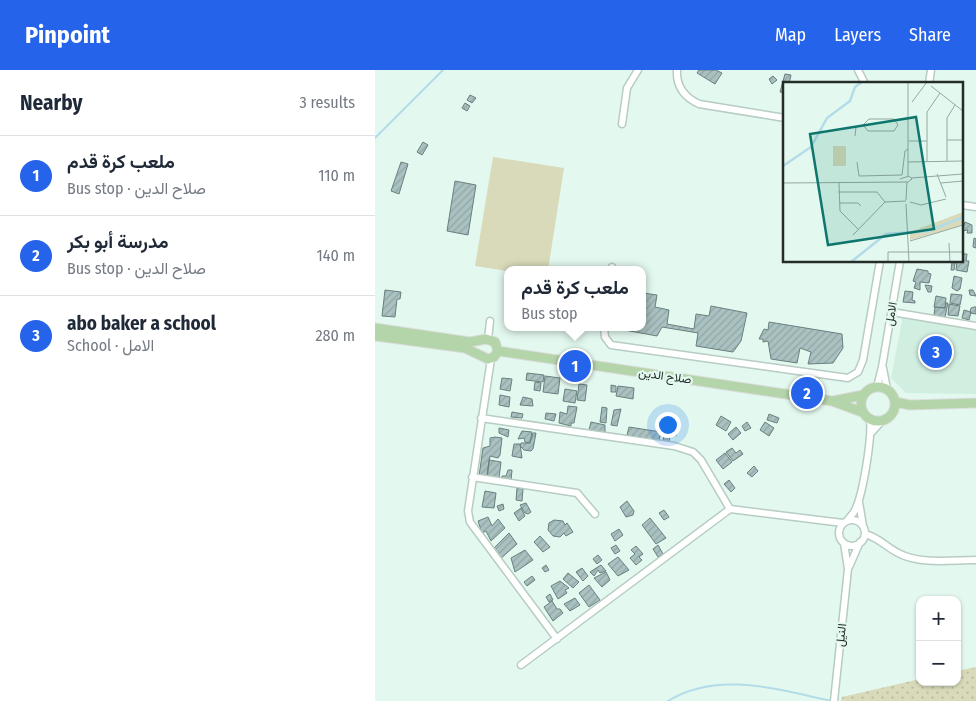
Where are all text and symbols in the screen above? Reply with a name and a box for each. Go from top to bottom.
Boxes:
text: Pinpoint [25,21,110,49]
text: Map [775,24,806,46]
text: Layers [834,24,881,46]
text: Share [909,24,951,46]
inset map [783,82,963,262]
text: Nearby [20,90,82,116]
text: 3 results [299,93,355,112]
text: ملعب كرة قدم [67,150,175,173]
text: 1 [33,166,39,185]
text: 110 m [318,166,355,185]
text: Bus stop · صلاح الدين [67,179,206,198]
text: مدرسة أبو بكر [67,230,169,253]
text: 2 [32,246,40,265]
text: 140 m [317,246,355,265]
text: Bus stop · صلاح الدين [67,259,206,278]
popup [504,266,646,331]
text: ملعب كرة قدم [521,276,629,299]
street label: الامل [882,301,901,327]
text: Bus stop [521,304,578,323]
text: abo baker a school [67,312,216,335]
text: 3 [32,326,40,345]
text: 280 m [316,326,355,345]
pin: 3 [920,333,952,371]
text: School · الامل [67,336,154,355]
pin: 1 [559,347,591,385]
street label: صلاح الدين [637,365,692,389]
pin: 2 [791,374,823,412]
your location [655,412,681,438]
map controls [916,596,961,686]
button: + [916,596,961,641]
street label: النيل [833,623,850,647]
button: − [916,641,961,686]

